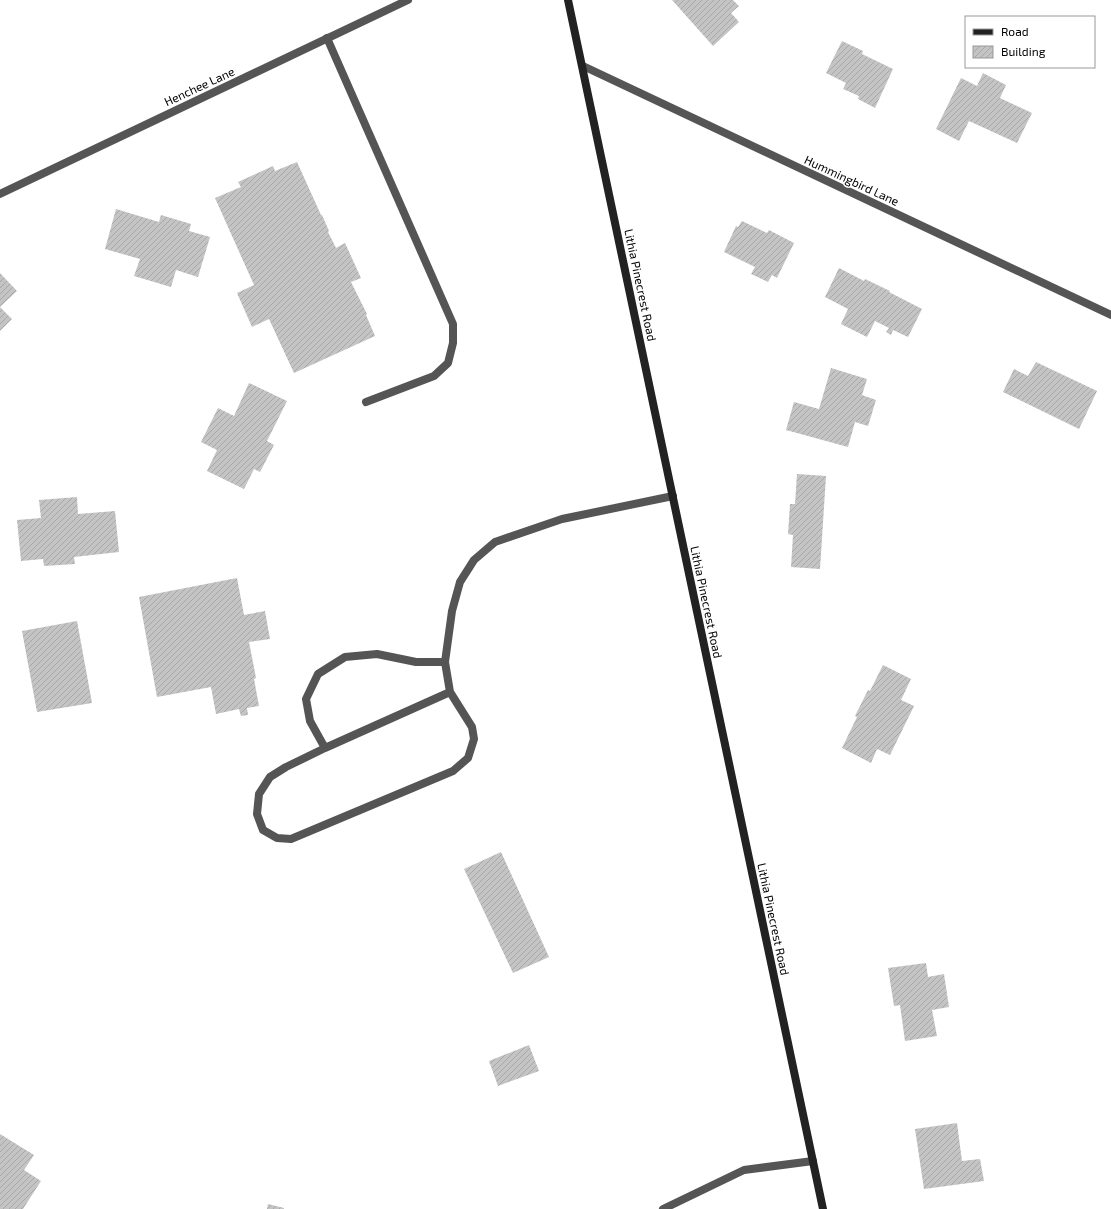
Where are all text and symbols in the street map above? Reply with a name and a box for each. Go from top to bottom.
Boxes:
legend [965,16,1095,68]
text: Road [1001,24,1029,38]
text: Building [1001,44,1046,58]
street label: Henchee Lane [162,64,236,108]
street label: Hummingbird Lane [802,152,902,208]
street label: Lithia Pinecrest Road [622,228,660,342]
street label: Lithia Pinecrest Road [688,545,726,659]
street label: Lithia Pinecrest Road [755,862,793,976]

